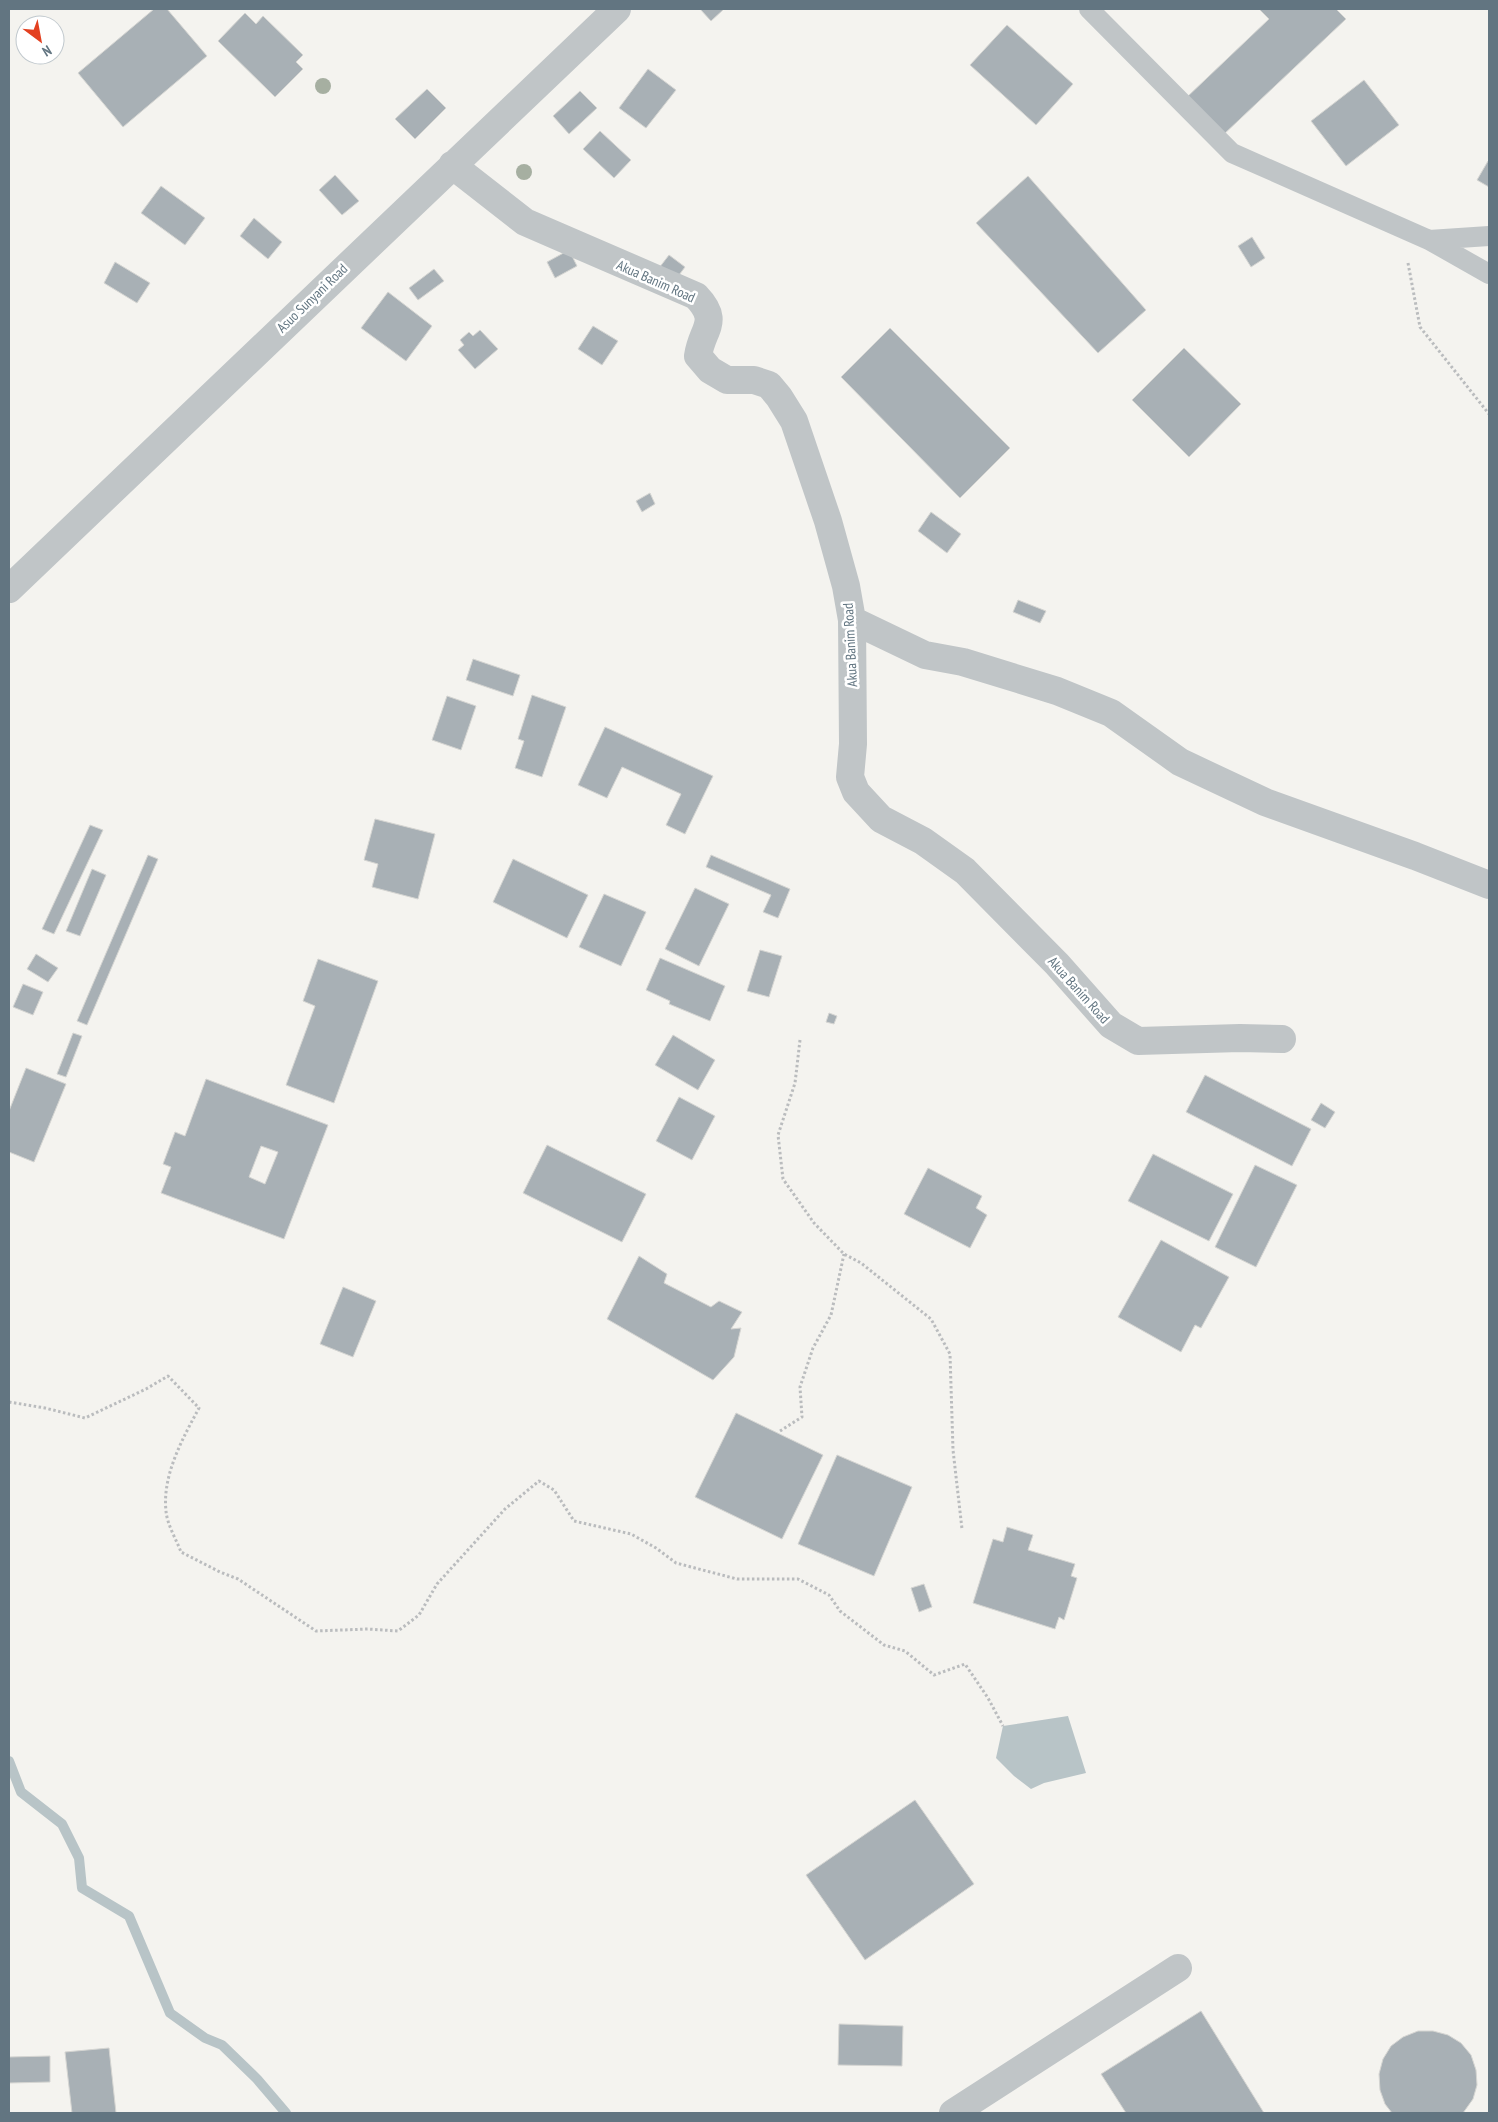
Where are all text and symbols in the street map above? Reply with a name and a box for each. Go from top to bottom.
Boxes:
north arrow [15,15,65,65]
text: N [39,41,55,61]
street label: Akua Banim Road [614,256,698,306]
street label: Asuo Sunyani Road [273,260,351,336]
street label: Akua Banim Road [839,603,861,687]
street label: Akua Banim Road [1044,953,1114,1027]

